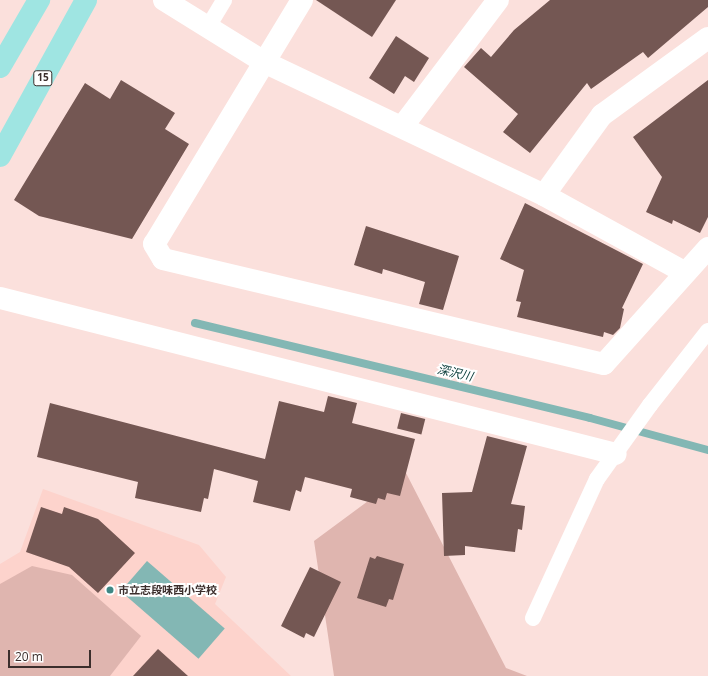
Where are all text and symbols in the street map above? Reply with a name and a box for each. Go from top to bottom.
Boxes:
road number: 15 [33,70,53,86]
water label: 深沢川 [436,362,474,384]
place label: 市立志段味西小学校 [118,583,217,597]
marker: 市立志段味西小学校 [105,585,115,595]
scale bar [10,642,93,668]
text: 20 m [15,648,43,665]

